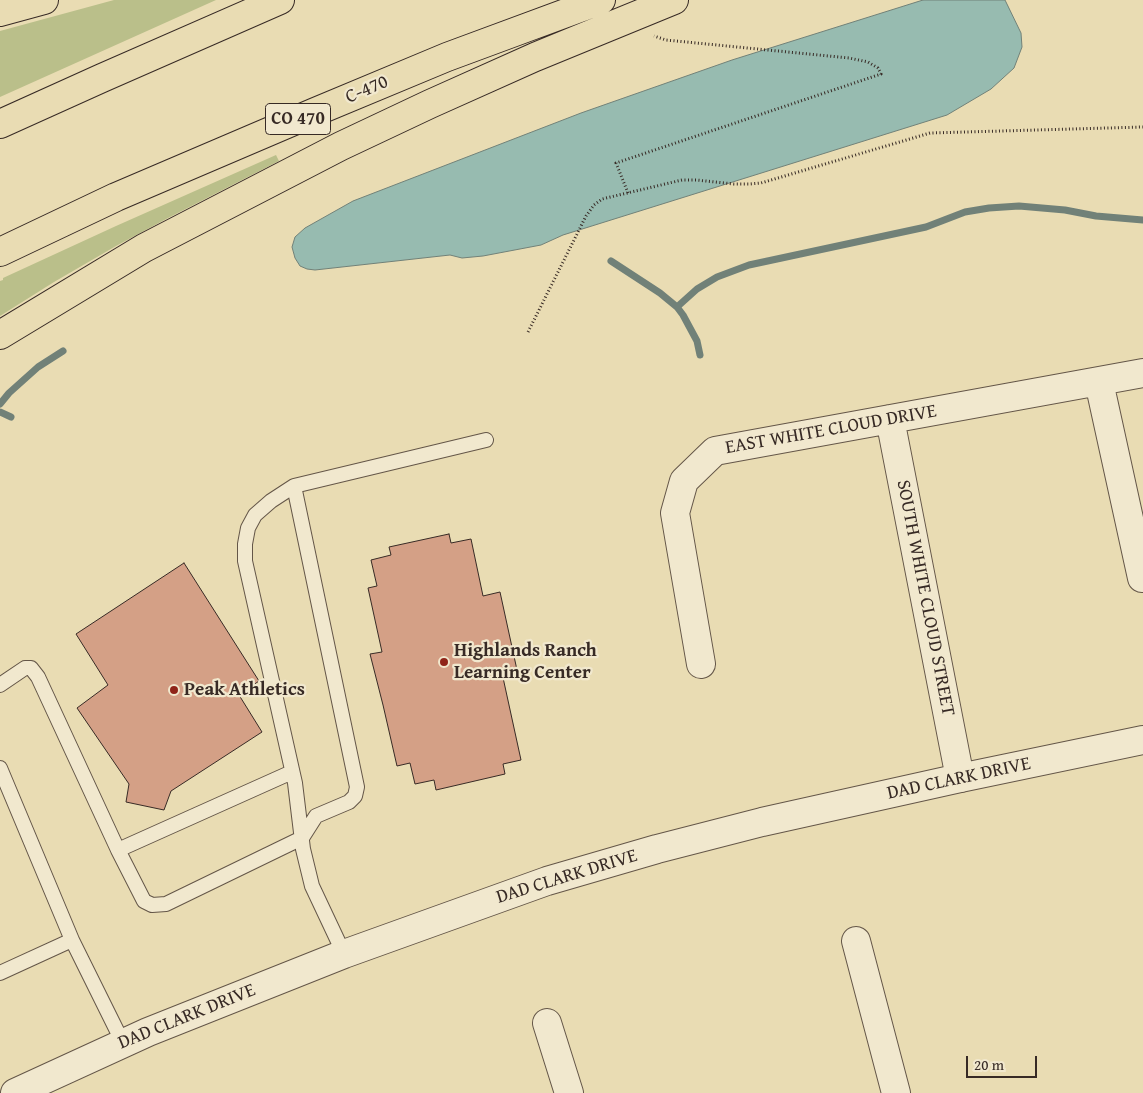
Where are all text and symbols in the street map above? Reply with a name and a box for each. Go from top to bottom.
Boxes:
street label: C-470 [342,71,392,109]
road number: CO 470 [266,104,330,134]
street label: EAST WHITE CLOUD DRIVE [724,400,938,460]
street label: SOUTH WHITE CLOUD STREET [891,478,959,718]
place label: Highlands Ranch Learning Center [454,640,597,684]
marker: Highlands Ranch Learning Center [438,656,450,668]
place label: Peak Athletics [184,679,305,701]
marker: Peak Athletics [168,684,180,696]
street label: DAD CLARK DRIVE [885,753,1033,805]
street label: DAD CLARK DRIVE [494,845,640,909]
street label: DAD CLARK DRIVE [115,979,259,1055]
scale bar [968,1046,1039,1078]
text: 20 m [974,1054,1004,1075]

